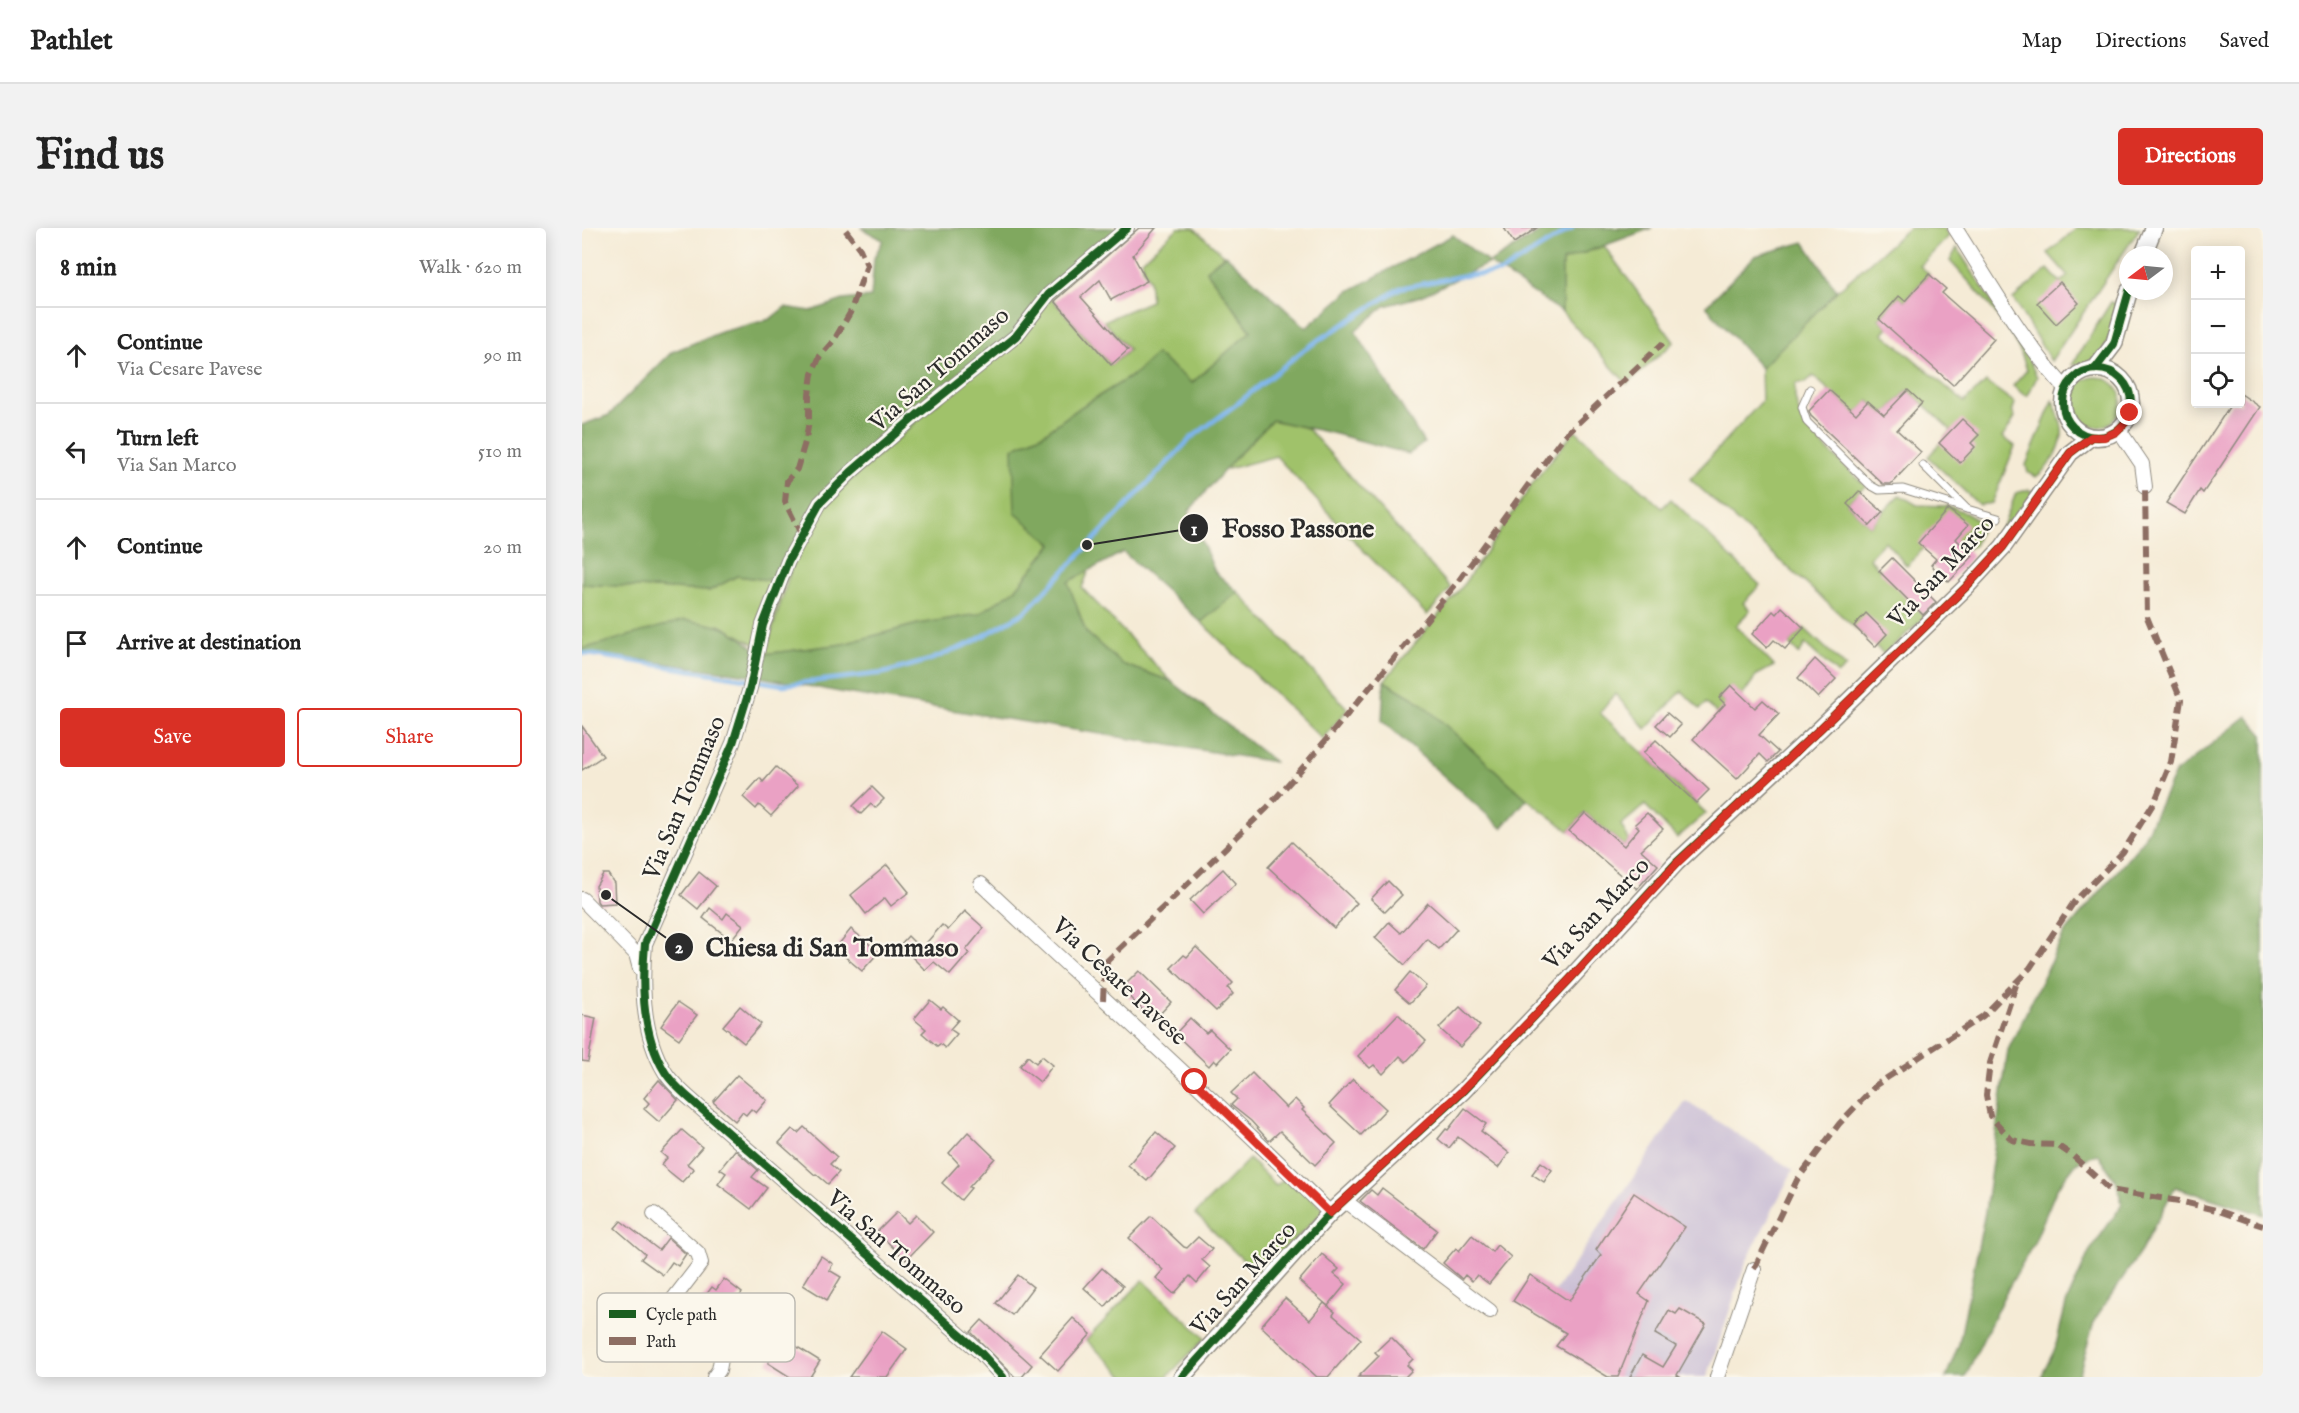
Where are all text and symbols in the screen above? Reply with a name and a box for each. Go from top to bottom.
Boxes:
text: Pathlet [30,24,113,59]
text: Map [2022,28,2062,55]
text: Directions [2095,28,2186,55]
text: Saved [2219,28,2269,55]
button: Directions [2118,128,2263,185]
text: Find us [36,130,164,183]
north arrow [2119,246,2173,300]
map controls [2191,246,2245,408]
button: + [2191,246,2245,300]
text: 8 min [60,251,117,284]
text: Walk · 620 m [419,255,522,280]
button: − [2191,300,2245,354]
street label: Via San Tommaso [863,301,1016,440]
text: Continue [117,329,203,357]
icon: ahead [60,339,93,372]
text: 90 m [484,343,522,368]
button: locate [2191,354,2245,408]
text: Via Cesare Pavese [117,357,263,382]
route end [2116,399,2142,425]
text: Turn left [117,425,199,453]
icon: left [60,435,93,468]
text: 510 m [478,439,522,464]
text: Via San Marco [117,453,237,478]
callout: Fosso Passone [1179,506,1386,550]
street label: Via San Marco [1881,509,2002,636]
text: Fosso Passone [1222,513,1374,546]
text: 1 [1191,519,1198,542]
icon: ahead [60,531,93,564]
text: Continue [117,533,203,561]
text: 20 m [483,535,522,560]
icon: arrive [60,627,93,660]
text: Arrive at destination [117,629,301,657]
button: Save [60,708,285,767]
button: Share [297,708,522,767]
street label: Via San Tommaso [636,711,734,886]
street label: Via San Marco [1536,851,1657,978]
street label: Via Cesare Pavese [1044,910,1193,1053]
callout: Chiesa di San Tommaso [664,925,971,969]
text: Chiesa di San Tommaso [705,932,959,965]
text: 2 [675,937,684,960]
route start [1181,1068,1207,1094]
street label: Via San Tommaso [819,1183,972,1322]
street label: Via San Marco [1184,1215,1304,1343]
legend [597,1293,795,1362]
text: Cycle path [646,1306,717,1326]
text: Path [646,1333,677,1353]

